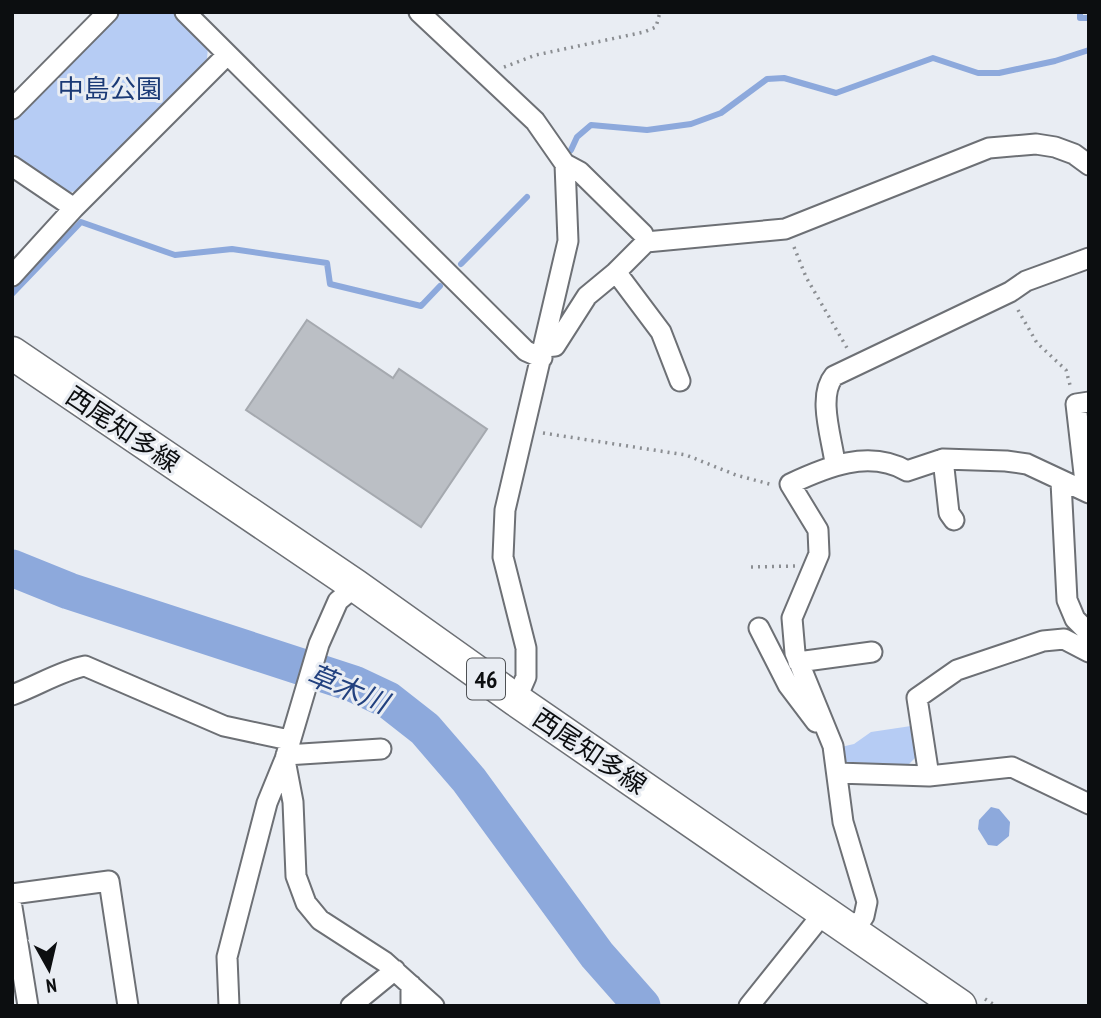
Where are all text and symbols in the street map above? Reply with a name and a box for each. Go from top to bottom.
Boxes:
park label: 中島公園 [58,72,162,105]
street label: 西尾知多線 [60,379,186,479]
water label: 草木川 [302,655,397,722]
road number: 46 [467,658,505,700]
street label: 西尾知多線 [527,701,653,801]
north arrow [14,934,84,1004]
text: N [45,973,58,998]

